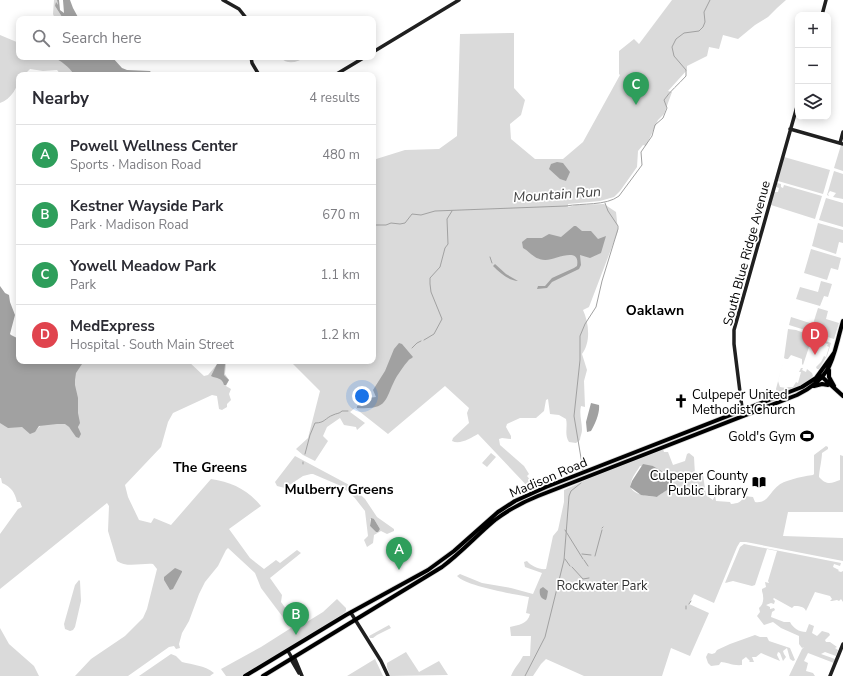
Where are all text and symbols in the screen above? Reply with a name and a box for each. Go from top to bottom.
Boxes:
map controls [795,12,831,120]
button: + [795,12,831,48]
search box [16,16,376,60]
icon: search [30,27,52,49]
text: Search here [62,28,142,48]
button: − [795,48,831,84]
pin: C [623,72,649,105]
button: layers [795,84,831,120]
text: Nearby [32,87,89,110]
text: 4 results [309,89,360,107]
text: Powell Wellness Center [70,136,238,156]
text: A [40,146,50,164]
text: 480 m [322,146,360,164]
text: Sports · Madison Road [70,156,201,174]
street label: South Blue Ridge Avenue [719,179,775,328]
water label: Mountain Run [513,182,602,207]
text: Kestner Wayside Park [70,196,223,216]
text: B [41,206,49,224]
text: 670 m [322,206,360,224]
text: Park · Madison Road [70,216,189,234]
text: Yowell Meadow Park [70,256,216,276]
text: C [41,266,49,284]
text: 1.1 km [320,266,360,284]
text: Park [70,276,96,294]
district label: Oaklawn [626,301,684,320]
text: MedExpress [70,316,155,336]
pin: D [802,322,828,355]
text: D [40,326,50,344]
text: 1.2 km [320,326,360,344]
text: Hospital · South Main Street [70,336,234,354]
your location [352,386,372,406]
place label: Culpeper United Methodist Church [692,386,795,419]
church icon: Culpeper United Methodist Church [673,393,689,409]
place label: Gold's Gym [728,428,796,446]
sports icon: Gold's Gym [799,428,815,444]
street label: Madison Road [507,453,590,502]
district label: The Greens [173,458,247,477]
place label: Culpeper County Public Library [650,467,748,500]
library icon: Culpeper County Public Library [751,474,767,490]
district label: Mulberry Greens [284,480,394,499]
pin: A [386,537,412,570]
park label: Rockwater Park [556,577,648,595]
pin: B [283,602,309,635]

